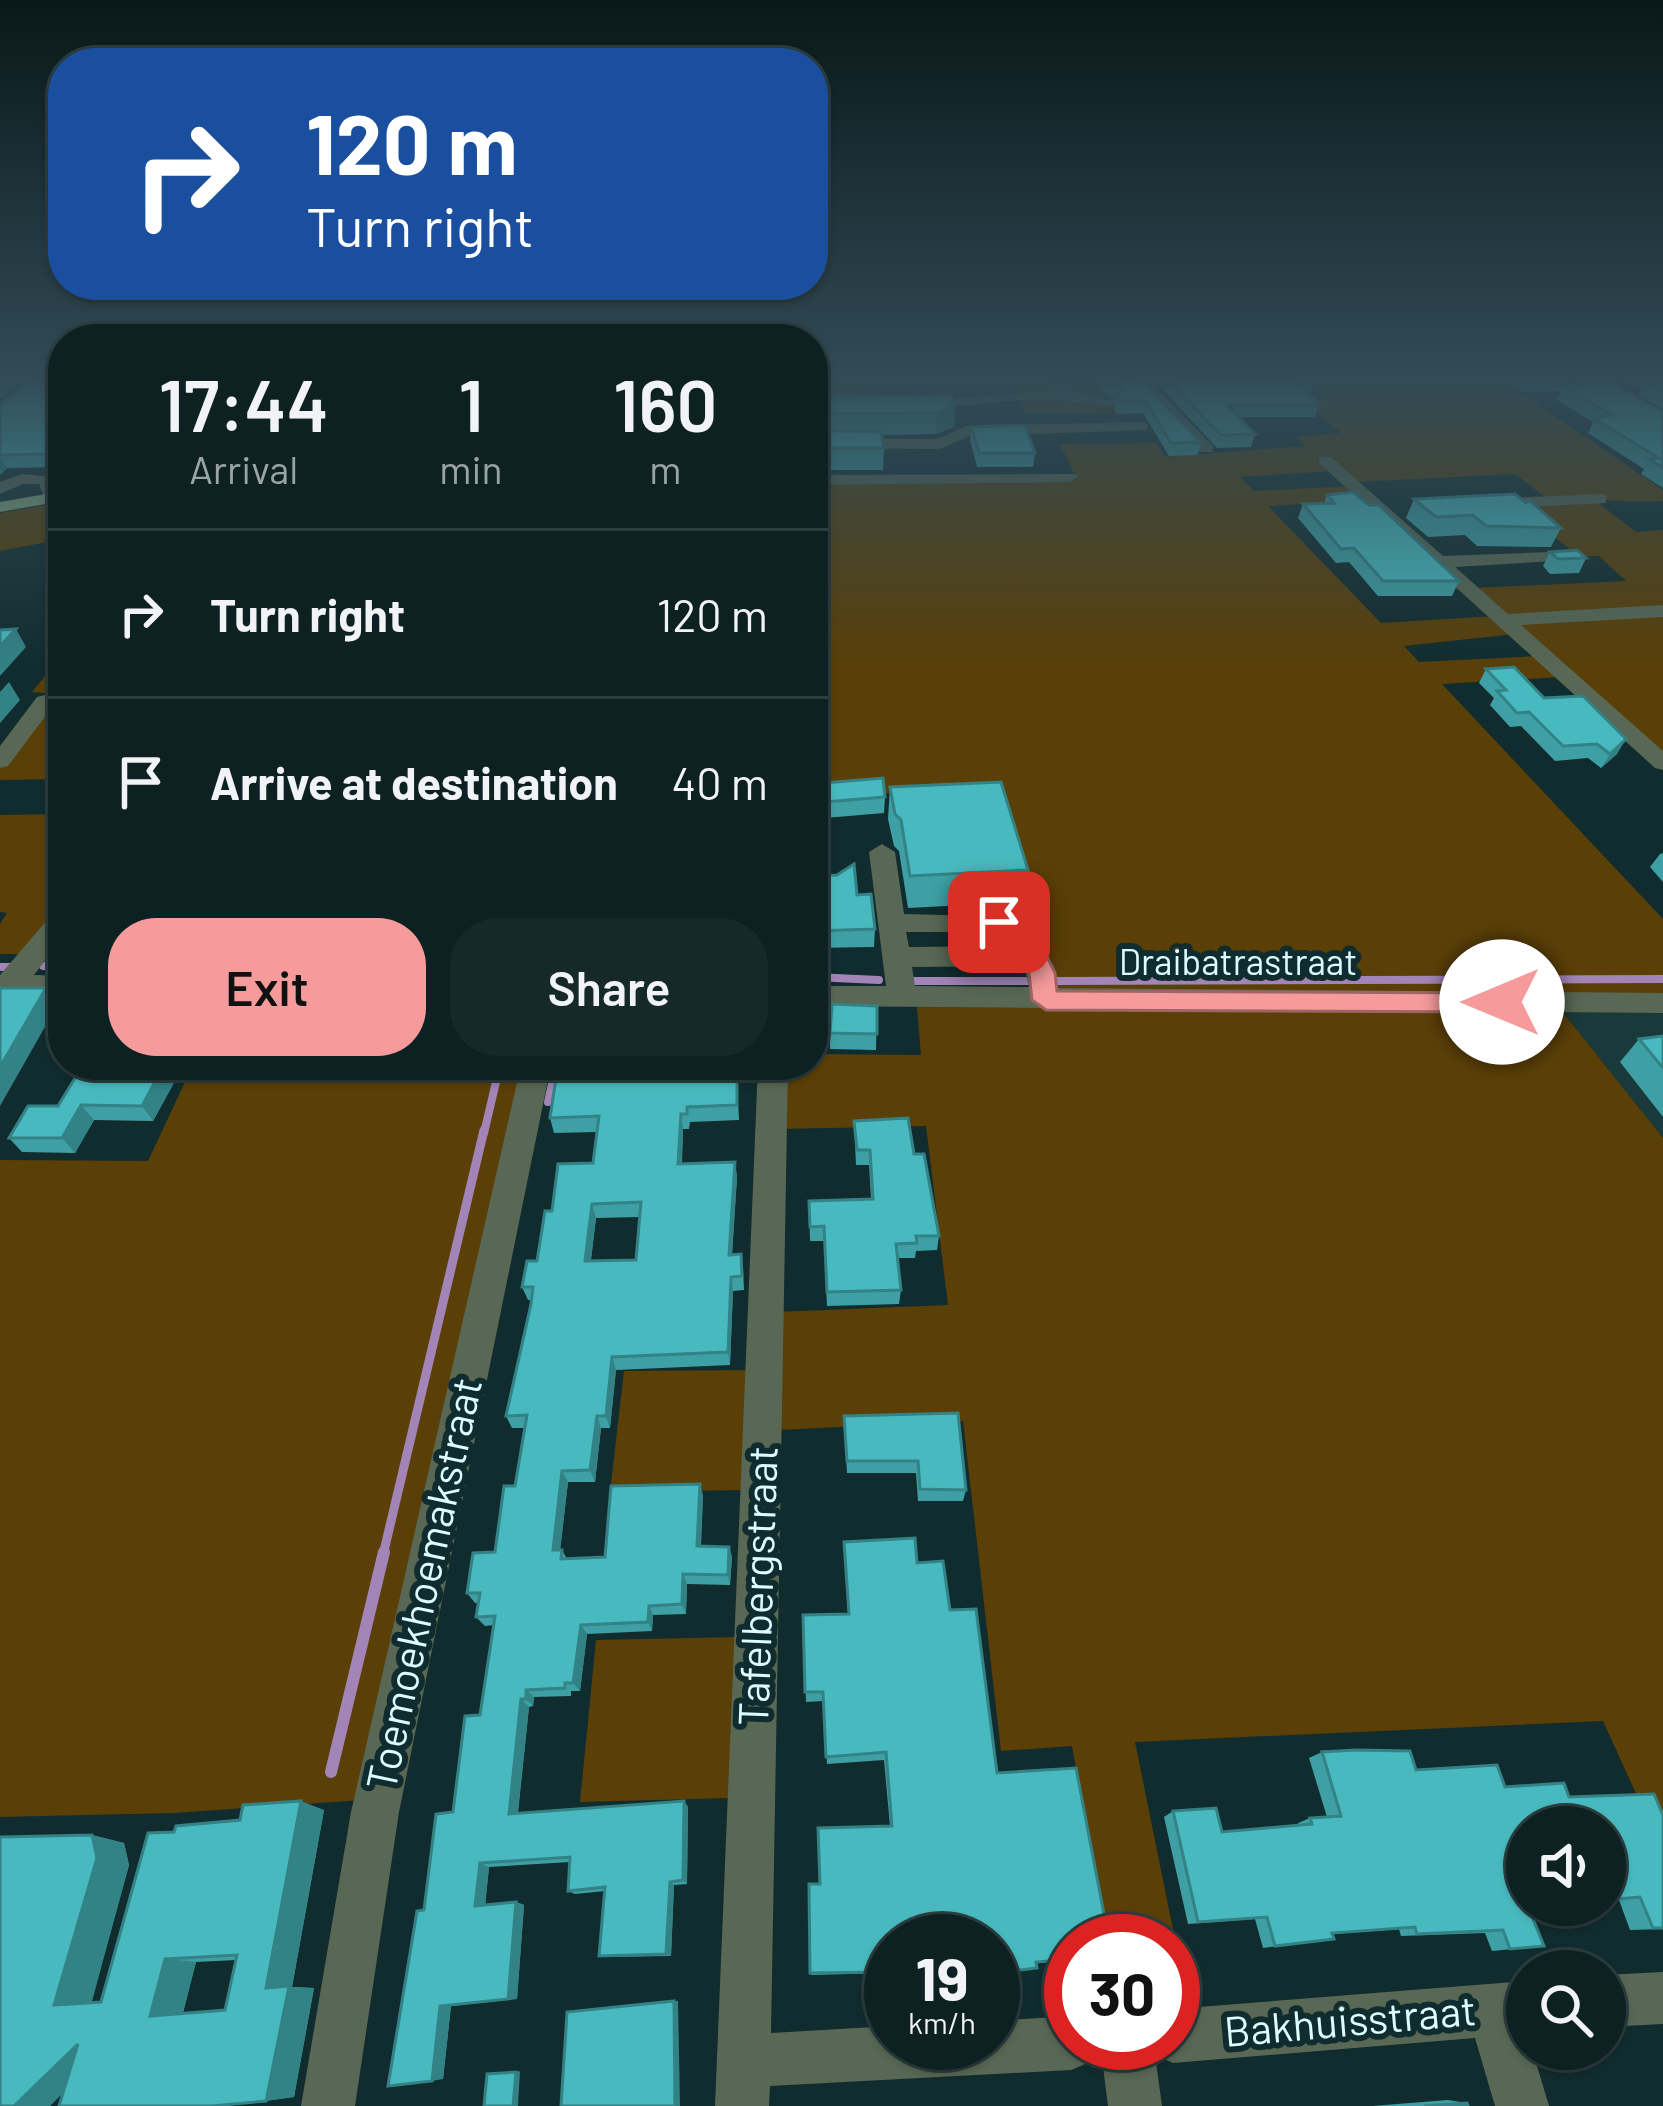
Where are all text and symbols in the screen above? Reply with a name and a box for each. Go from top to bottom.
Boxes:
text: 120 m [306,91,518,192]
icon: right [108,96,264,252]
text: Turn right [306,193,534,258]
text: 17:44 [159,360,329,446]
text: 1 [458,360,484,446]
text: 160 [613,360,718,446]
text: Arrival [189,445,298,492]
text: min [439,445,503,492]
text: m [649,445,681,492]
icon: right [108,581,174,647]
text: Turn right [210,587,405,641]
text: 120 m [656,587,768,641]
icon: arrive [108,749,174,815]
text: Arrive at destination [210,755,618,809]
text: 40 m [672,755,768,809]
pin [948,871,1050,973]
icon: arrive [966,889,1032,955]
button: Exit [108,918,426,1056]
button: Share [450,918,768,1056]
street label: Draibatrastraat [1119,939,1357,982]
position arrow [1439,939,1565,1065]
street label: Toemoekhoemakstraat [354,1373,490,1794]
street label: Tafelbergstraat [726,1445,787,1727]
map controls [1506,1806,1626,2070]
button: sound [1506,1806,1626,1926]
speed limit sign: 30 [1044,1914,1200,2070]
text: 19 [915,1941,969,2013]
button: search [1506,1950,1626,2070]
street label: Bakhuisstraat [1222,1983,1478,2055]
text: km/h [908,2004,976,2040]

